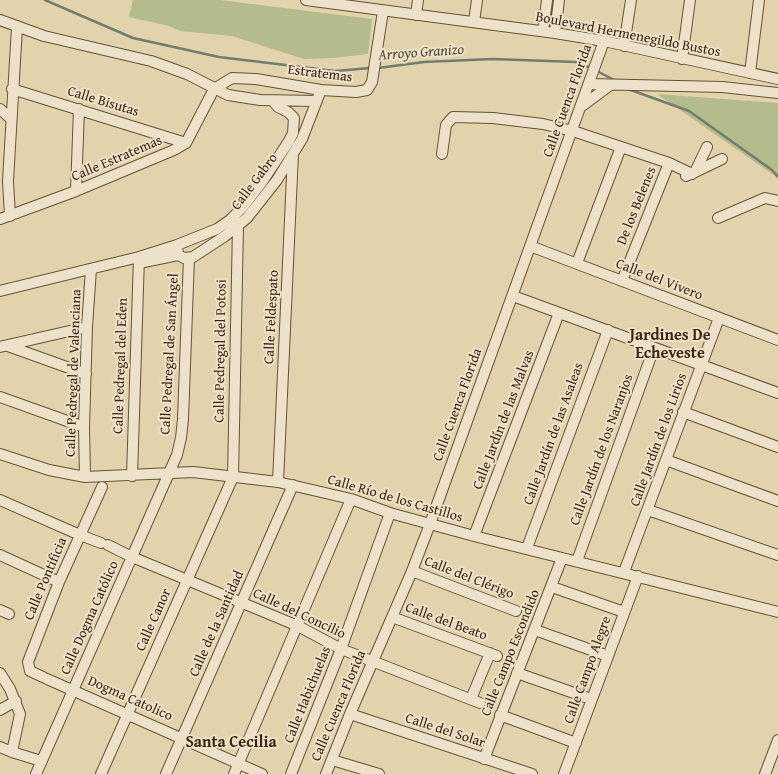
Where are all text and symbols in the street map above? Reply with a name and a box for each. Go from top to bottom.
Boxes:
street label: Boulevard Hermenegildo Bustos [534,9,722,61]
water label: Arroyo Granizo [378,41,464,65]
street label: Calle Cuenca Florida [540,42,596,160]
street label: Estratemas [287,62,353,86]
street label: Calle Bisutas [65,83,141,121]
street label: Calle Estratemas [69,132,165,186]
street label: Calle Gabro [228,150,282,214]
street label: De los Belenes [614,164,660,248]
street label: Calle del Vivero [613,256,705,304]
street label: Calle Feldespato [261,269,283,365]
street label: Calle Pedregal de San Ángel [157,273,183,435]
street label: Calle Pedregal del Potosi [211,279,231,423]
street label: Calle Pedregal de Valenciana [63,289,85,457]
street label: Calle Pedregal del Eden [110,298,132,434]
district label: Jardines De Echeveste [629,326,711,364]
street label: Calle Cuenca Florida [430,346,486,464]
street label: Calle Jardín de las Malvas [470,348,538,492]
street label: Calle Jardín de las Asaleas [520,360,588,508]
street label: Calle Jardín de los Lirios [627,371,691,509]
street label: Calle Jardín de los Naranjos [567,372,637,528]
street label: Calle Río de los Castillos [325,472,465,526]
street label: Calle Pontificia [21,535,71,623]
street label: Calle del Clérigo [422,553,516,603]
street label: Calle Dogma Católico [57,558,123,678]
street label: Calle de la Santidad [186,568,248,680]
street label: Calle del Concilio [250,585,348,643]
street label: Calle Canor [133,586,175,654]
street label: Calle Campo Escondido [478,587,544,719]
street label: Calle del Beato [403,599,489,645]
street label: Calle Campo Alegre [561,614,615,726]
street label: Calle Habichuelas [281,644,335,746]
street label: Calle Cuenca Florida [308,648,370,764]
street label: Dogma Catolico [85,673,175,725]
street label: Calle del Solar [403,710,487,752]
district label: Santa Cecilia [185,733,277,753]

